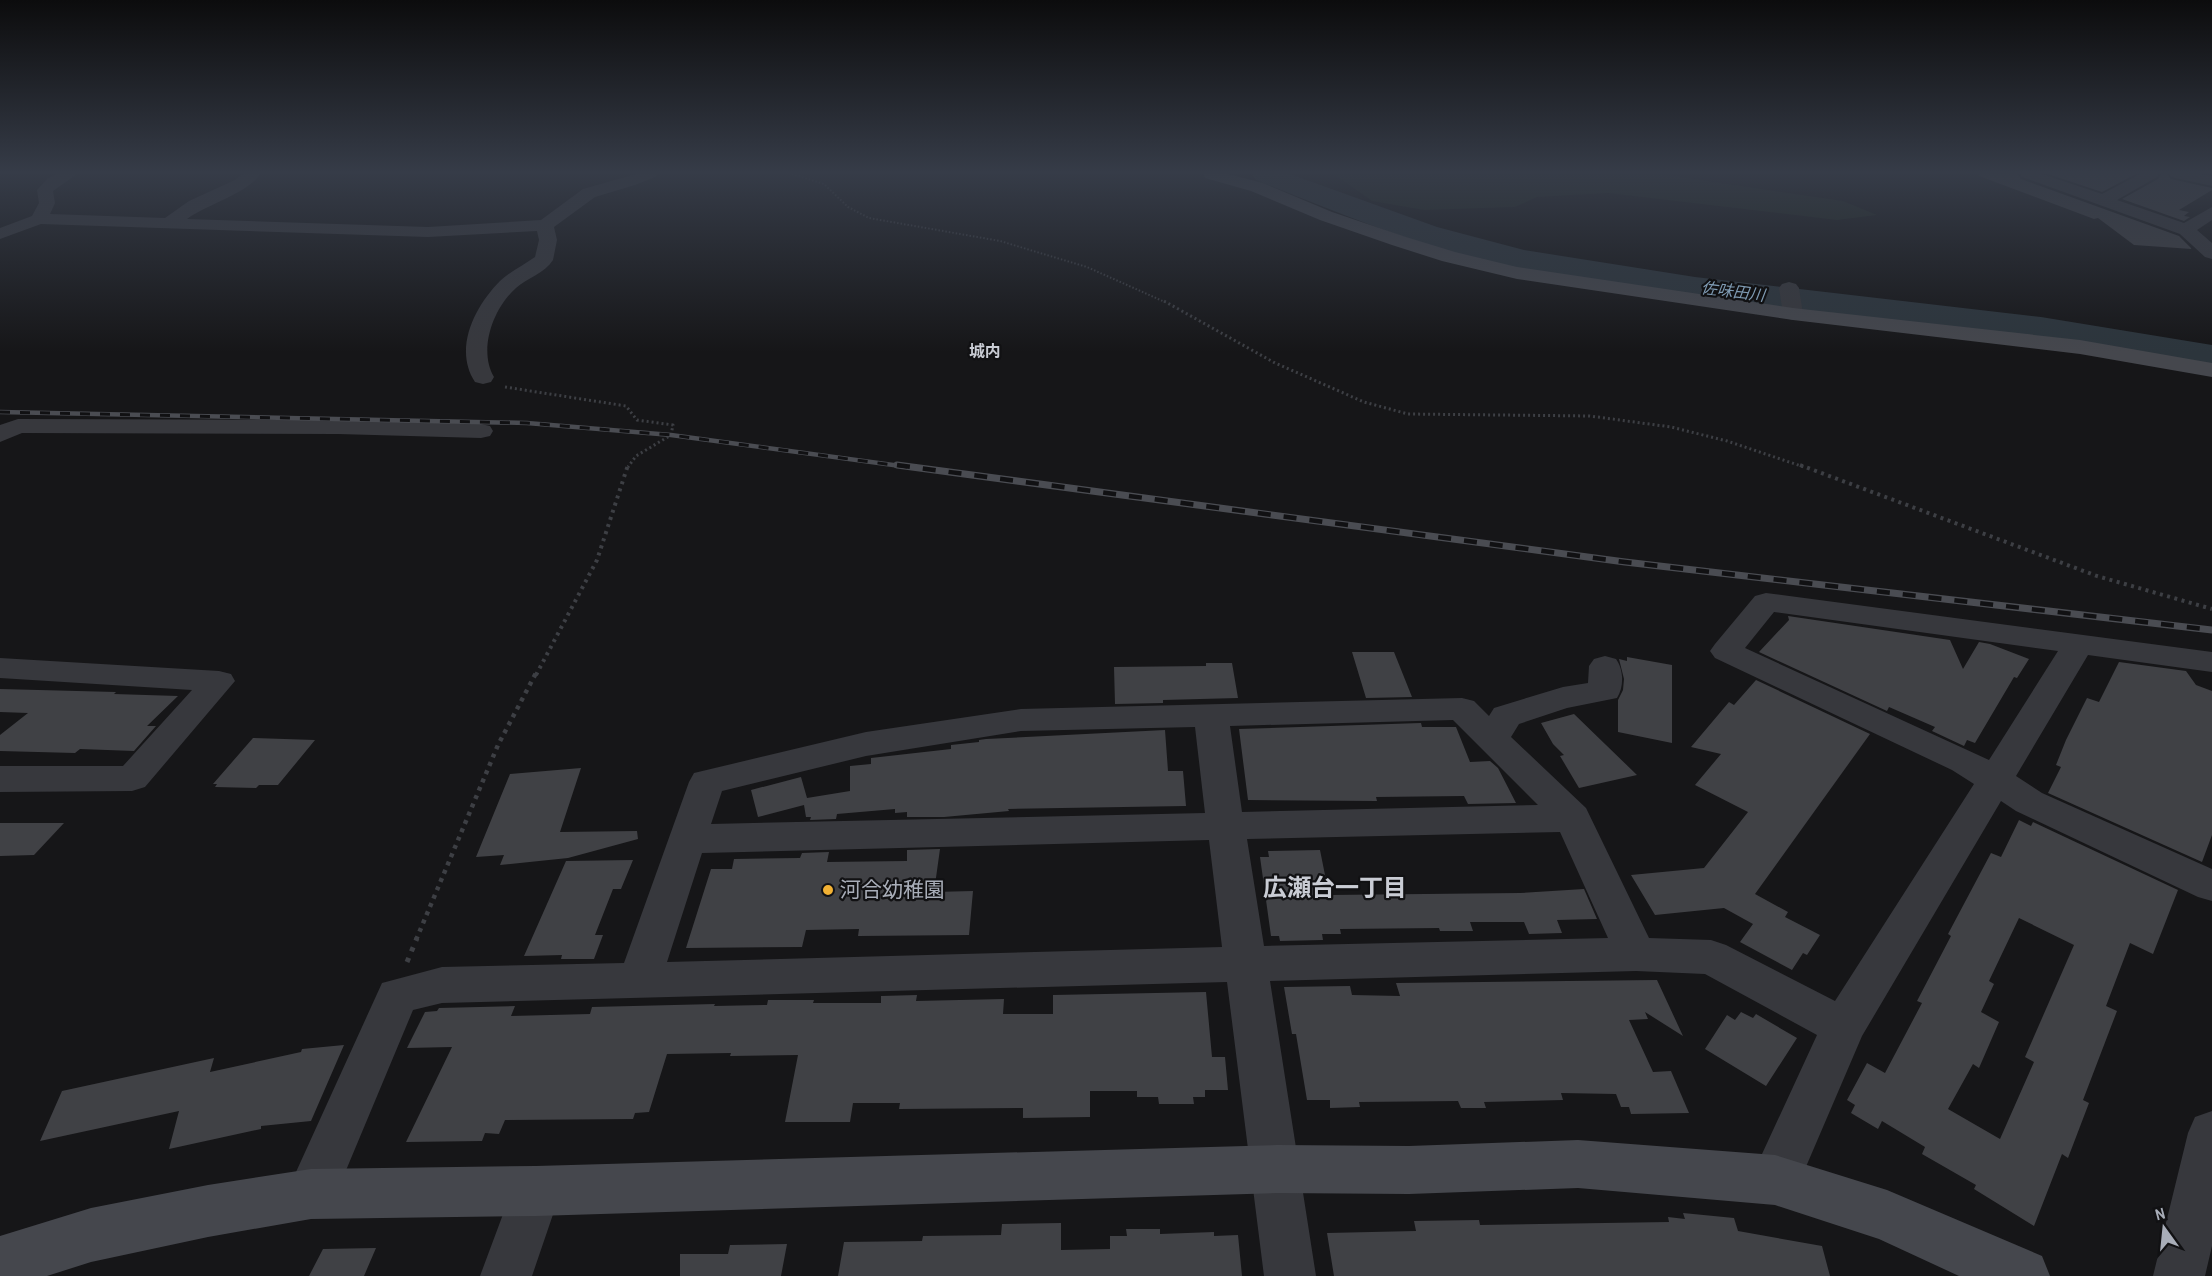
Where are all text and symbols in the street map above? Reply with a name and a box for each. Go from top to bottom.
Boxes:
water label: 佐味田川 [1700,276,1768,306]
district label: 城内 [969,340,1001,362]
district label: 広瀬台一丁目 [1263,871,1407,903]
place label: 河合幼稚園 [840,875,945,904]
marker: 河合幼稚園 [821,883,835,897]
north arrow [2134,1198,2194,1258]
text: N [2153,1202,2168,1225]

